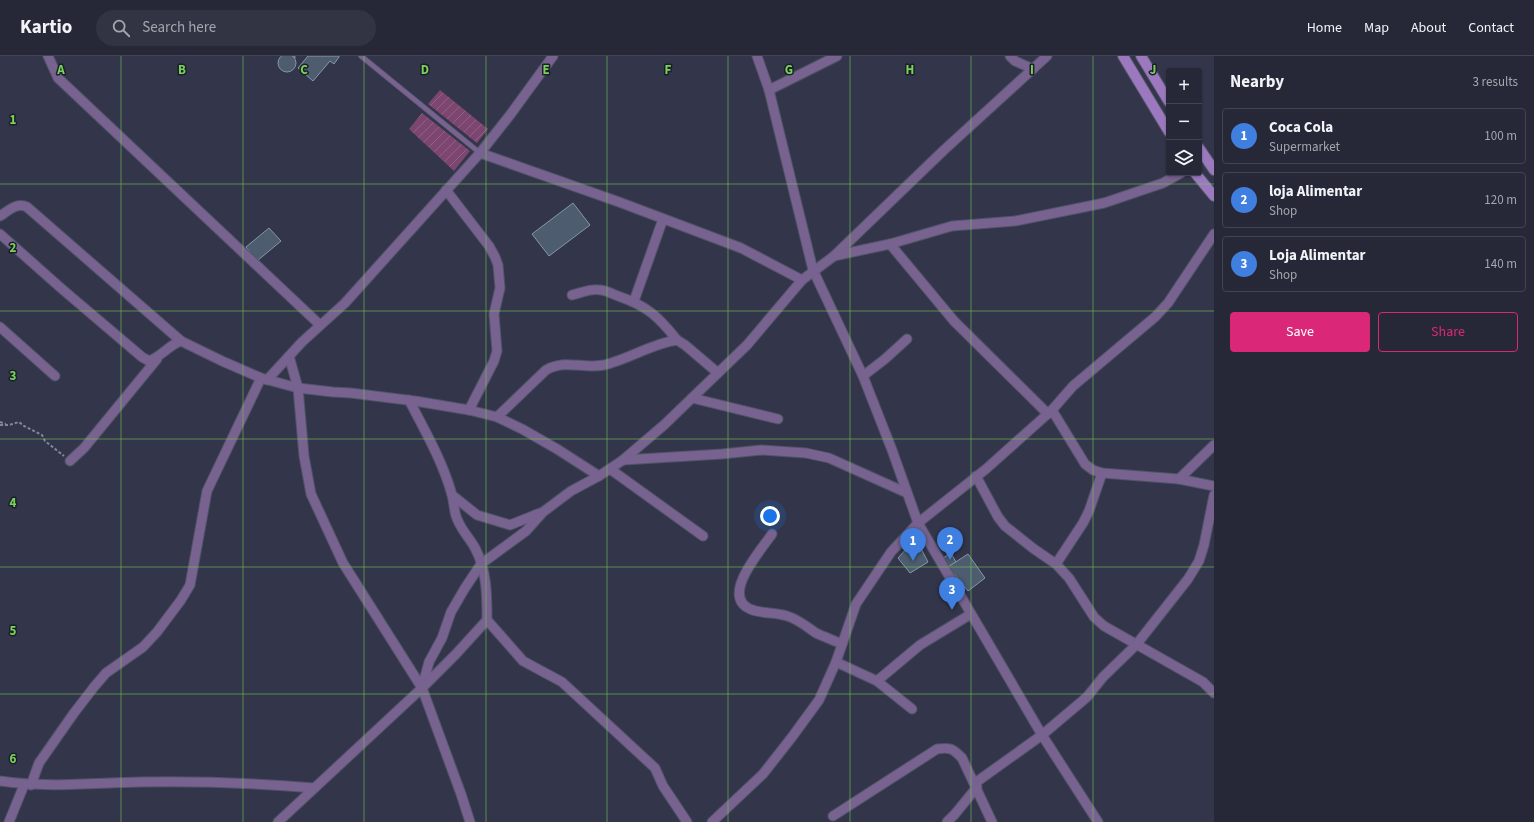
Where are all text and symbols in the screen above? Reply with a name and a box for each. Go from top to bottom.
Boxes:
search box [96,10,376,46]
text: Kartio [20,14,72,41]
icon: search [110,17,132,39]
text: Search here [142,17,216,38]
text: Home [1307,18,1342,38]
text: Map [1364,18,1389,38]
text: About [1411,18,1446,38]
text: Contact [1468,18,1514,38]
text: A [56,61,65,79]
text: B [178,61,186,79]
text: C [300,61,308,79]
text: D [421,61,429,79]
text: E [542,61,550,79]
text: F [665,61,672,79]
text: G [785,61,793,79]
text: H [906,61,914,79]
text: I [1030,61,1034,79]
text: J [1150,61,1156,79]
map controls [1166,68,1202,176]
button: + [1166,68,1202,104]
text: Nearby [1230,70,1284,94]
text: 3 results [1473,73,1518,91]
button: − [1166,104,1202,140]
text: 1 [10,111,17,129]
text: Coca Cola [1269,117,1333,138]
text: 1 [1241,127,1247,145]
text: 100 m [1484,127,1517,145]
text: Supermarket [1269,138,1340,156]
button: layers [1166,140,1202,176]
text: loja Alimentar [1269,181,1362,202]
text: 2 [1241,191,1247,209]
text: 120 m [1484,191,1517,209]
text: Shop [1269,202,1297,220]
text: 2 [10,239,17,257]
text: Loja Alimentar [1269,245,1366,266]
text: 3 [1241,255,1247,273]
text: 140 m [1484,255,1517,273]
text: Shop [1269,266,1297,284]
button: Save [1230,312,1370,352]
button: Share [1378,312,1518,352]
text: 3 [10,367,17,385]
text: 4 [10,494,17,512]
your location [760,506,780,526]
pin: 2 [937,527,963,560]
pin: 1 [900,528,926,561]
pin: 3 [939,577,965,610]
text: 5 [10,622,17,640]
text: 6 [10,750,17,768]

